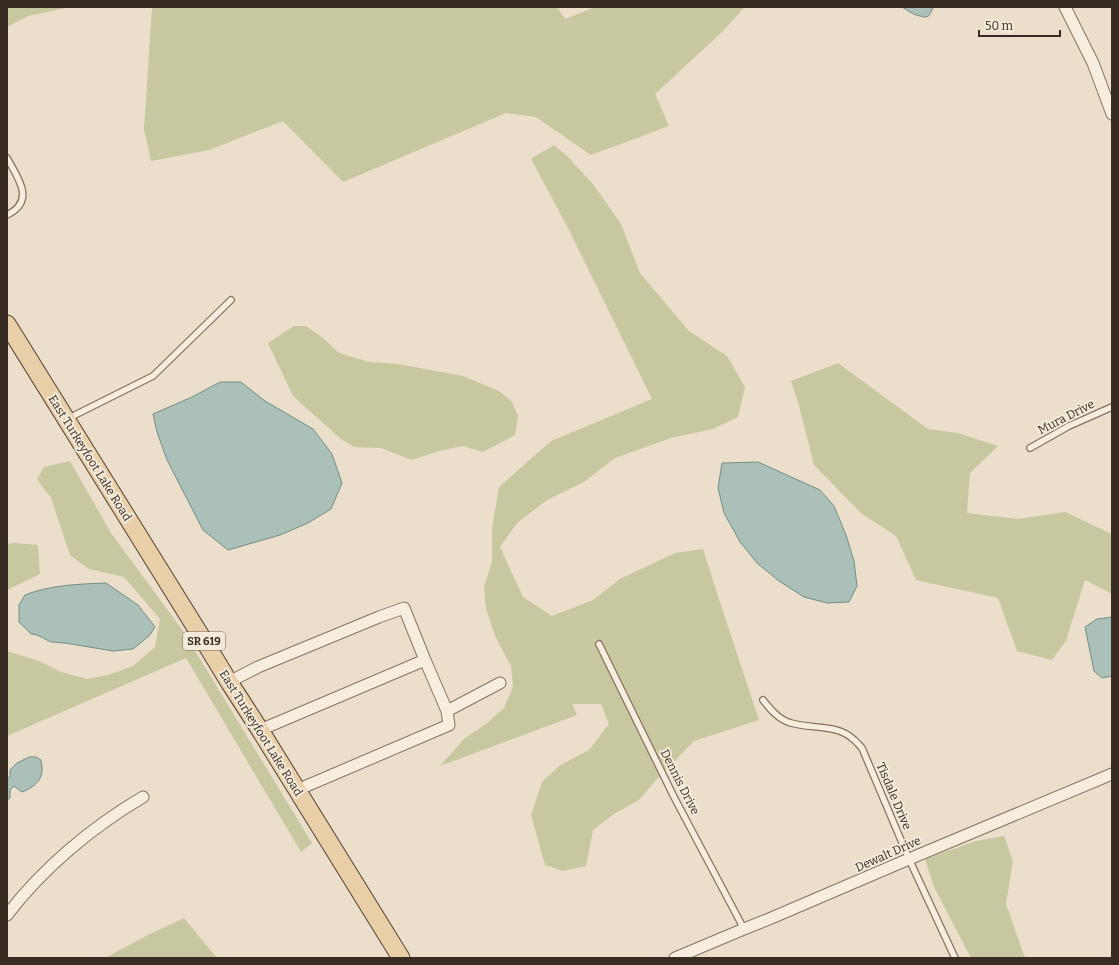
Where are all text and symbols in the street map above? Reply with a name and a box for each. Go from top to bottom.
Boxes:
scale bar [979,12,1060,38]
text: 50 m [985,19,1014,33]
street label: East Turkeyfoot Lake Road [45,392,135,524]
street label: Mura Drive [1035,397,1097,437]
road number: SR 619 [183,632,225,650]
street label: East Turkeyfoot Lake Road [216,667,306,799]
street label: Dennis Drive [658,747,702,817]
street label: Tisdale Drive [874,760,914,832]
street label: Dewalt Drive [853,833,923,875]

